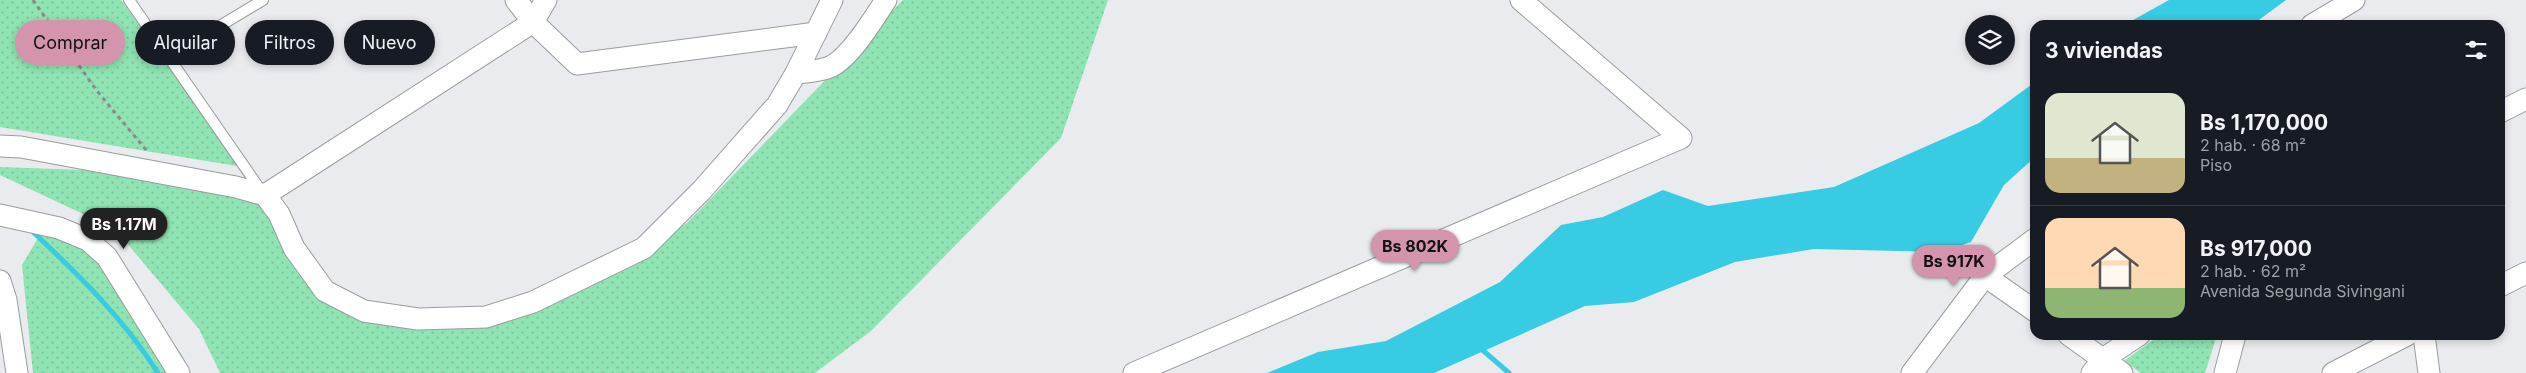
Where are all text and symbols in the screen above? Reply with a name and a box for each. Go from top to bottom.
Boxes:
map controls [1965,15,2015,65]
button: layers [1965,15,2015,65]
chip: Comprar [15,20,125,65]
chip: Alquilar [135,20,235,65]
chip: Filtros [245,20,334,65]
chip: Nuevo [344,20,435,65]
icon: filters [2462,36,2490,64]
text: 3 viviendas [2045,38,2163,63]
text: Bs 1,170,000 [2200,110,2328,135]
icon: home [2085,113,2145,173]
text: 2 hab. · 68 m² [2200,135,2306,155]
text: Piso [2200,155,2232,175]
pin: Bs 1.17M [72,208,176,250]
text: Bs 1.17M [91,214,157,234]
pin: Bs 802K [1369,230,1461,272]
text: Bs 802K [1382,236,1448,256]
text: Bs 917,000 [2200,236,2312,261]
icon: home [2085,238,2145,298]
pin: Bs 917K [1908,244,2000,287]
text: Bs 917K [1923,251,1985,271]
text: 2 hab. · 62 m² [2200,261,2306,281]
text: Avenida Segunda Sivingani [2200,281,2405,301]

